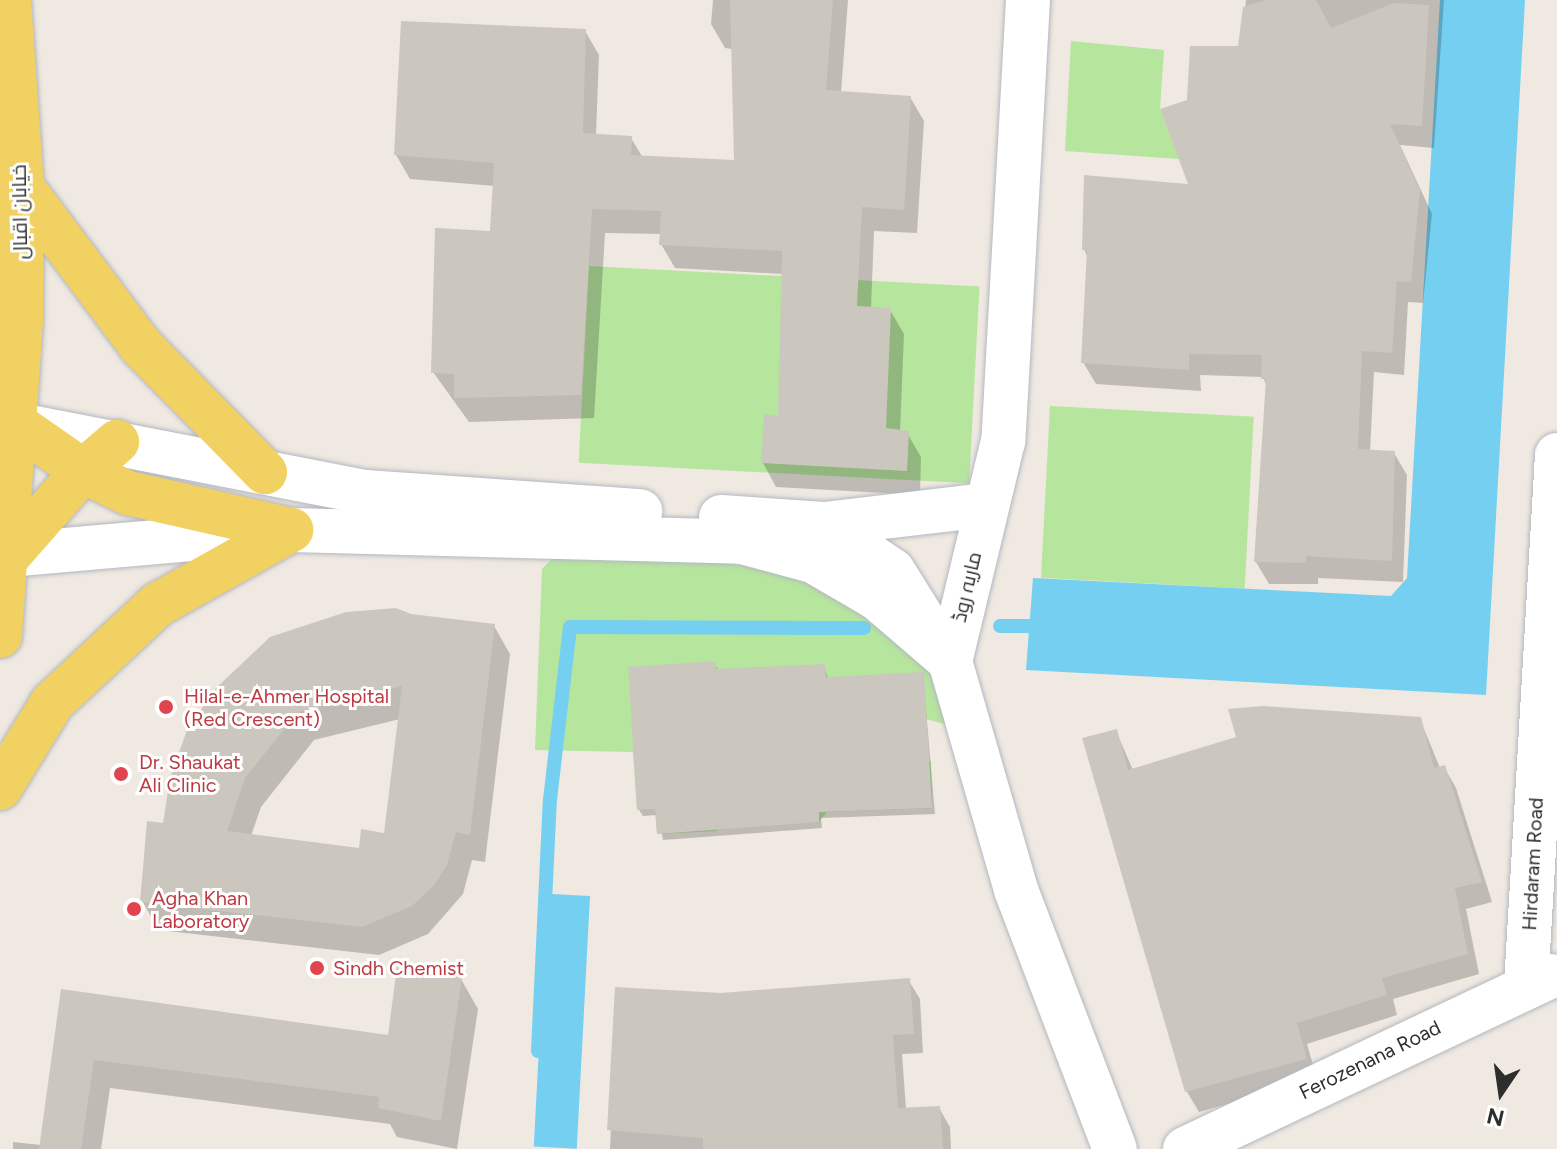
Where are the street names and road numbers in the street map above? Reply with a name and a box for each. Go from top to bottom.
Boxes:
street label: خیابان اقبال [7,164,33,260]
street label: ماریہ روڈ [947,549,987,625]
street label: Hirdaram Road [1518,797,1548,931]
street label: Ferozenana Road [1295,1015,1445,1105]

